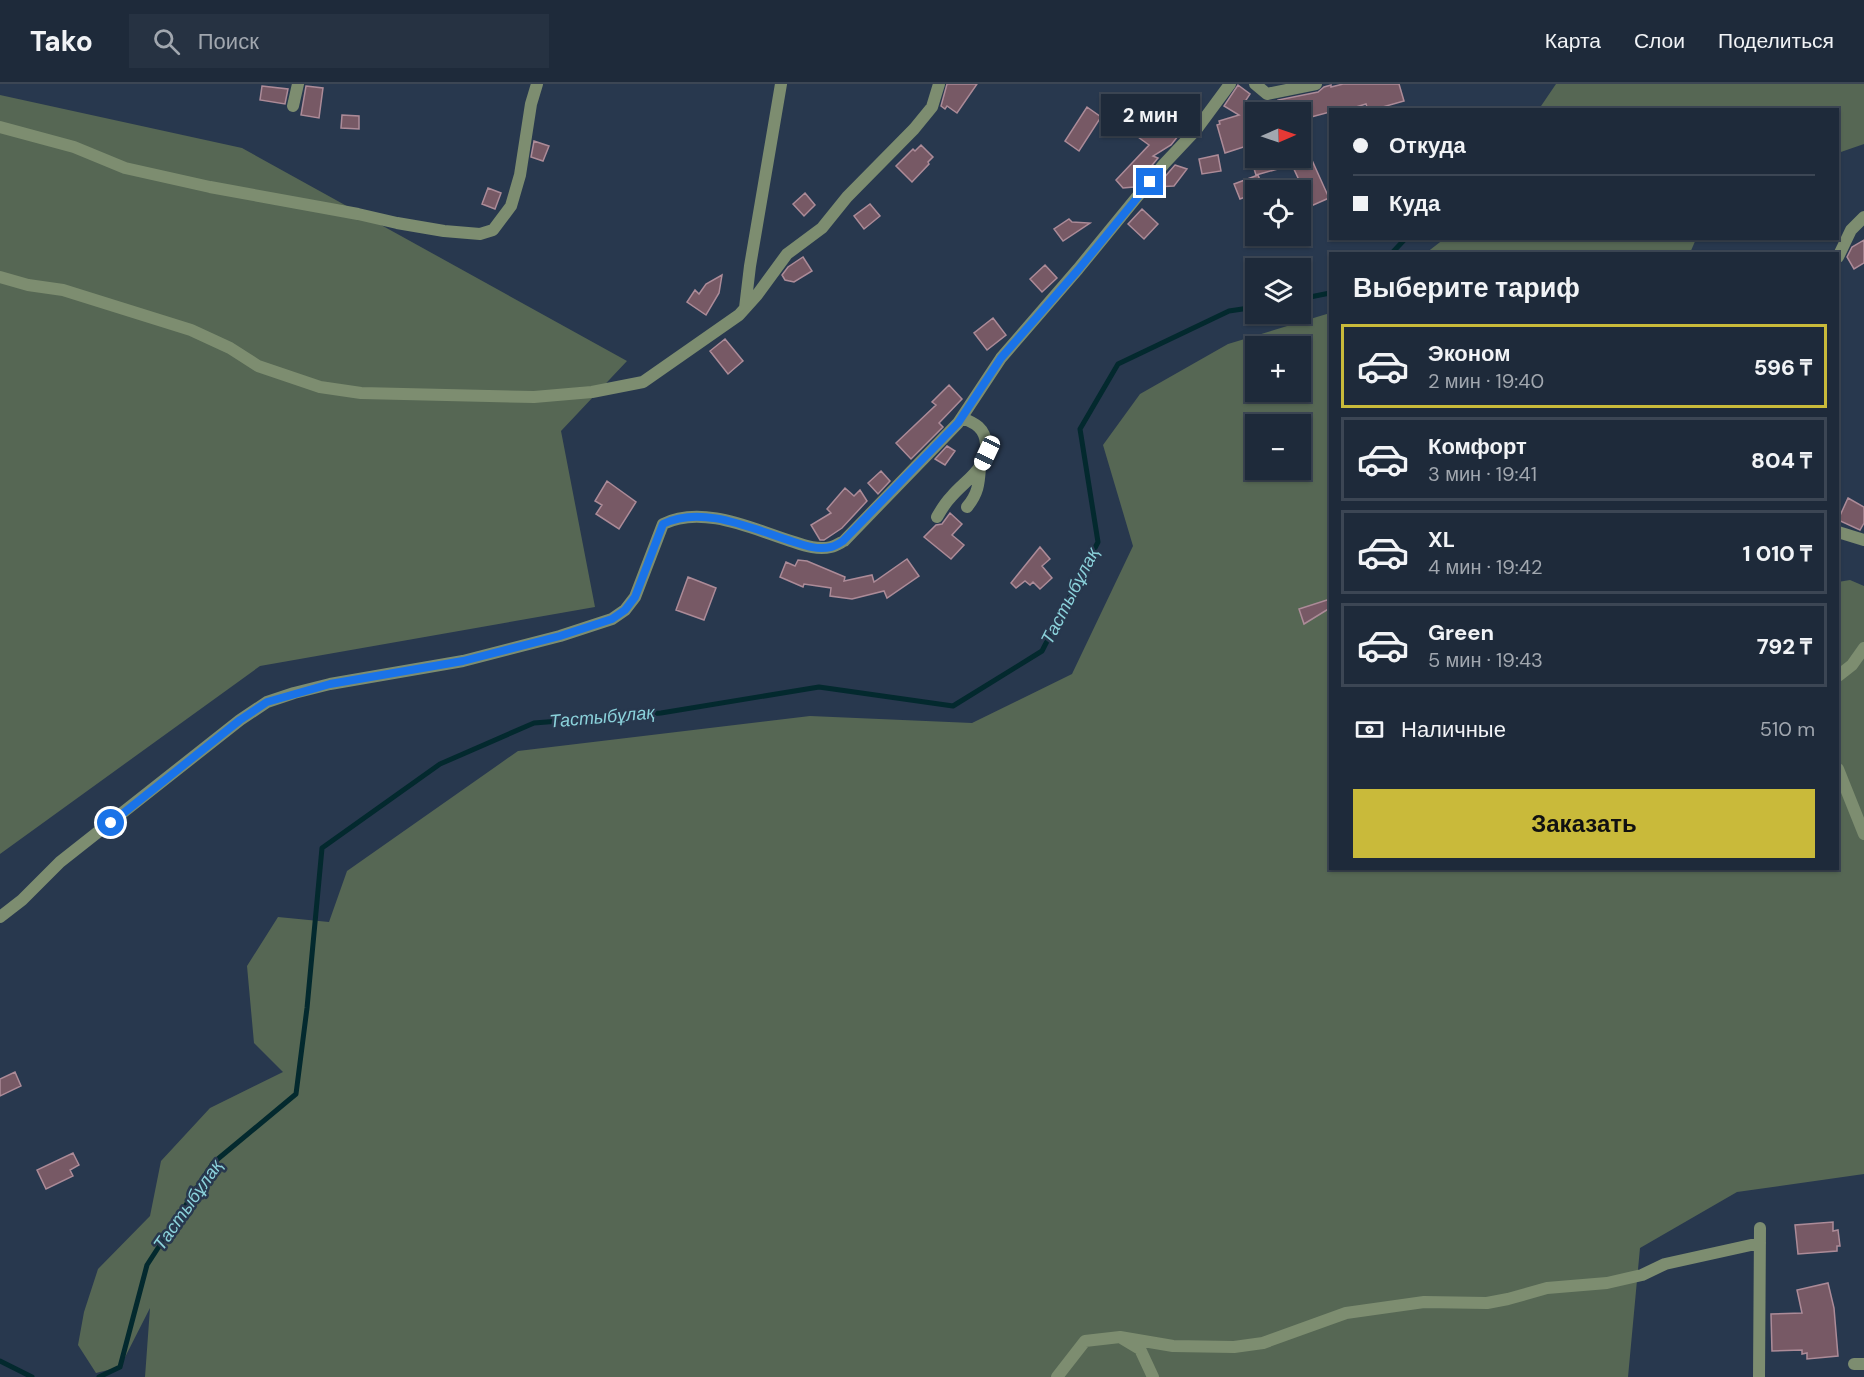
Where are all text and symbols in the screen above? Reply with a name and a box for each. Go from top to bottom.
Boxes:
search box [129,14,549,68]
text: Tako [30,23,93,60]
icon: search [150,25,183,58]
text: Поиск [198,27,259,56]
text: Карта [1545,27,1601,55]
text: Слои [1634,27,1685,55]
text: Поделиться [1718,27,1834,55]
callout: 2 мин [1100,95,1200,137]
text: 2 мин [1123,102,1178,128]
north arrow [1245,102,1311,168]
map controls [1245,102,1311,480]
text: Откуда [1389,131,1466,160]
route end [1136,168,1163,195]
button: locate [1245,180,1311,246]
text: Куда [1389,189,1440,218]
button: layers [1245,258,1311,324]
text: Выберите тариф [1353,270,1580,305]
button: + [1245,336,1311,402]
icon: car [1356,339,1410,393]
text: Эконом [1428,339,1511,368]
text: 596 ₸ [1754,353,1812,382]
text: 2 мин · 19:40 [1428,368,1544,394]
button: − [1245,414,1311,480]
icon: car [1356,432,1410,486]
text: Комфорт [1428,432,1527,461]
car [971,433,1003,473]
text: 804 ₸ [1751,446,1812,475]
text: 3 мин · 19:41 [1428,461,1537,487]
icon: car [1356,525,1410,579]
text: XL [1428,525,1455,554]
text: 1 010 ₸ [1742,539,1812,568]
water label: Тастыбұлақ [1035,542,1105,649]
text: 4 мин · 19:42 [1428,554,1543,580]
icon: car [1356,618,1410,672]
text: Green [1428,618,1494,647]
text: 792 ₸ [1757,632,1812,661]
text: 5 мин · 19:43 [1428,647,1543,673]
water label: Тастыбұлақ [548,700,657,734]
icon: cash [1353,713,1386,746]
text: Наличные [1401,715,1506,744]
text: 510 m [1760,716,1815,742]
button: Заказать [1353,789,1815,858]
route start [97,809,124,836]
water label: Тастыбұлақ [148,1154,229,1255]

